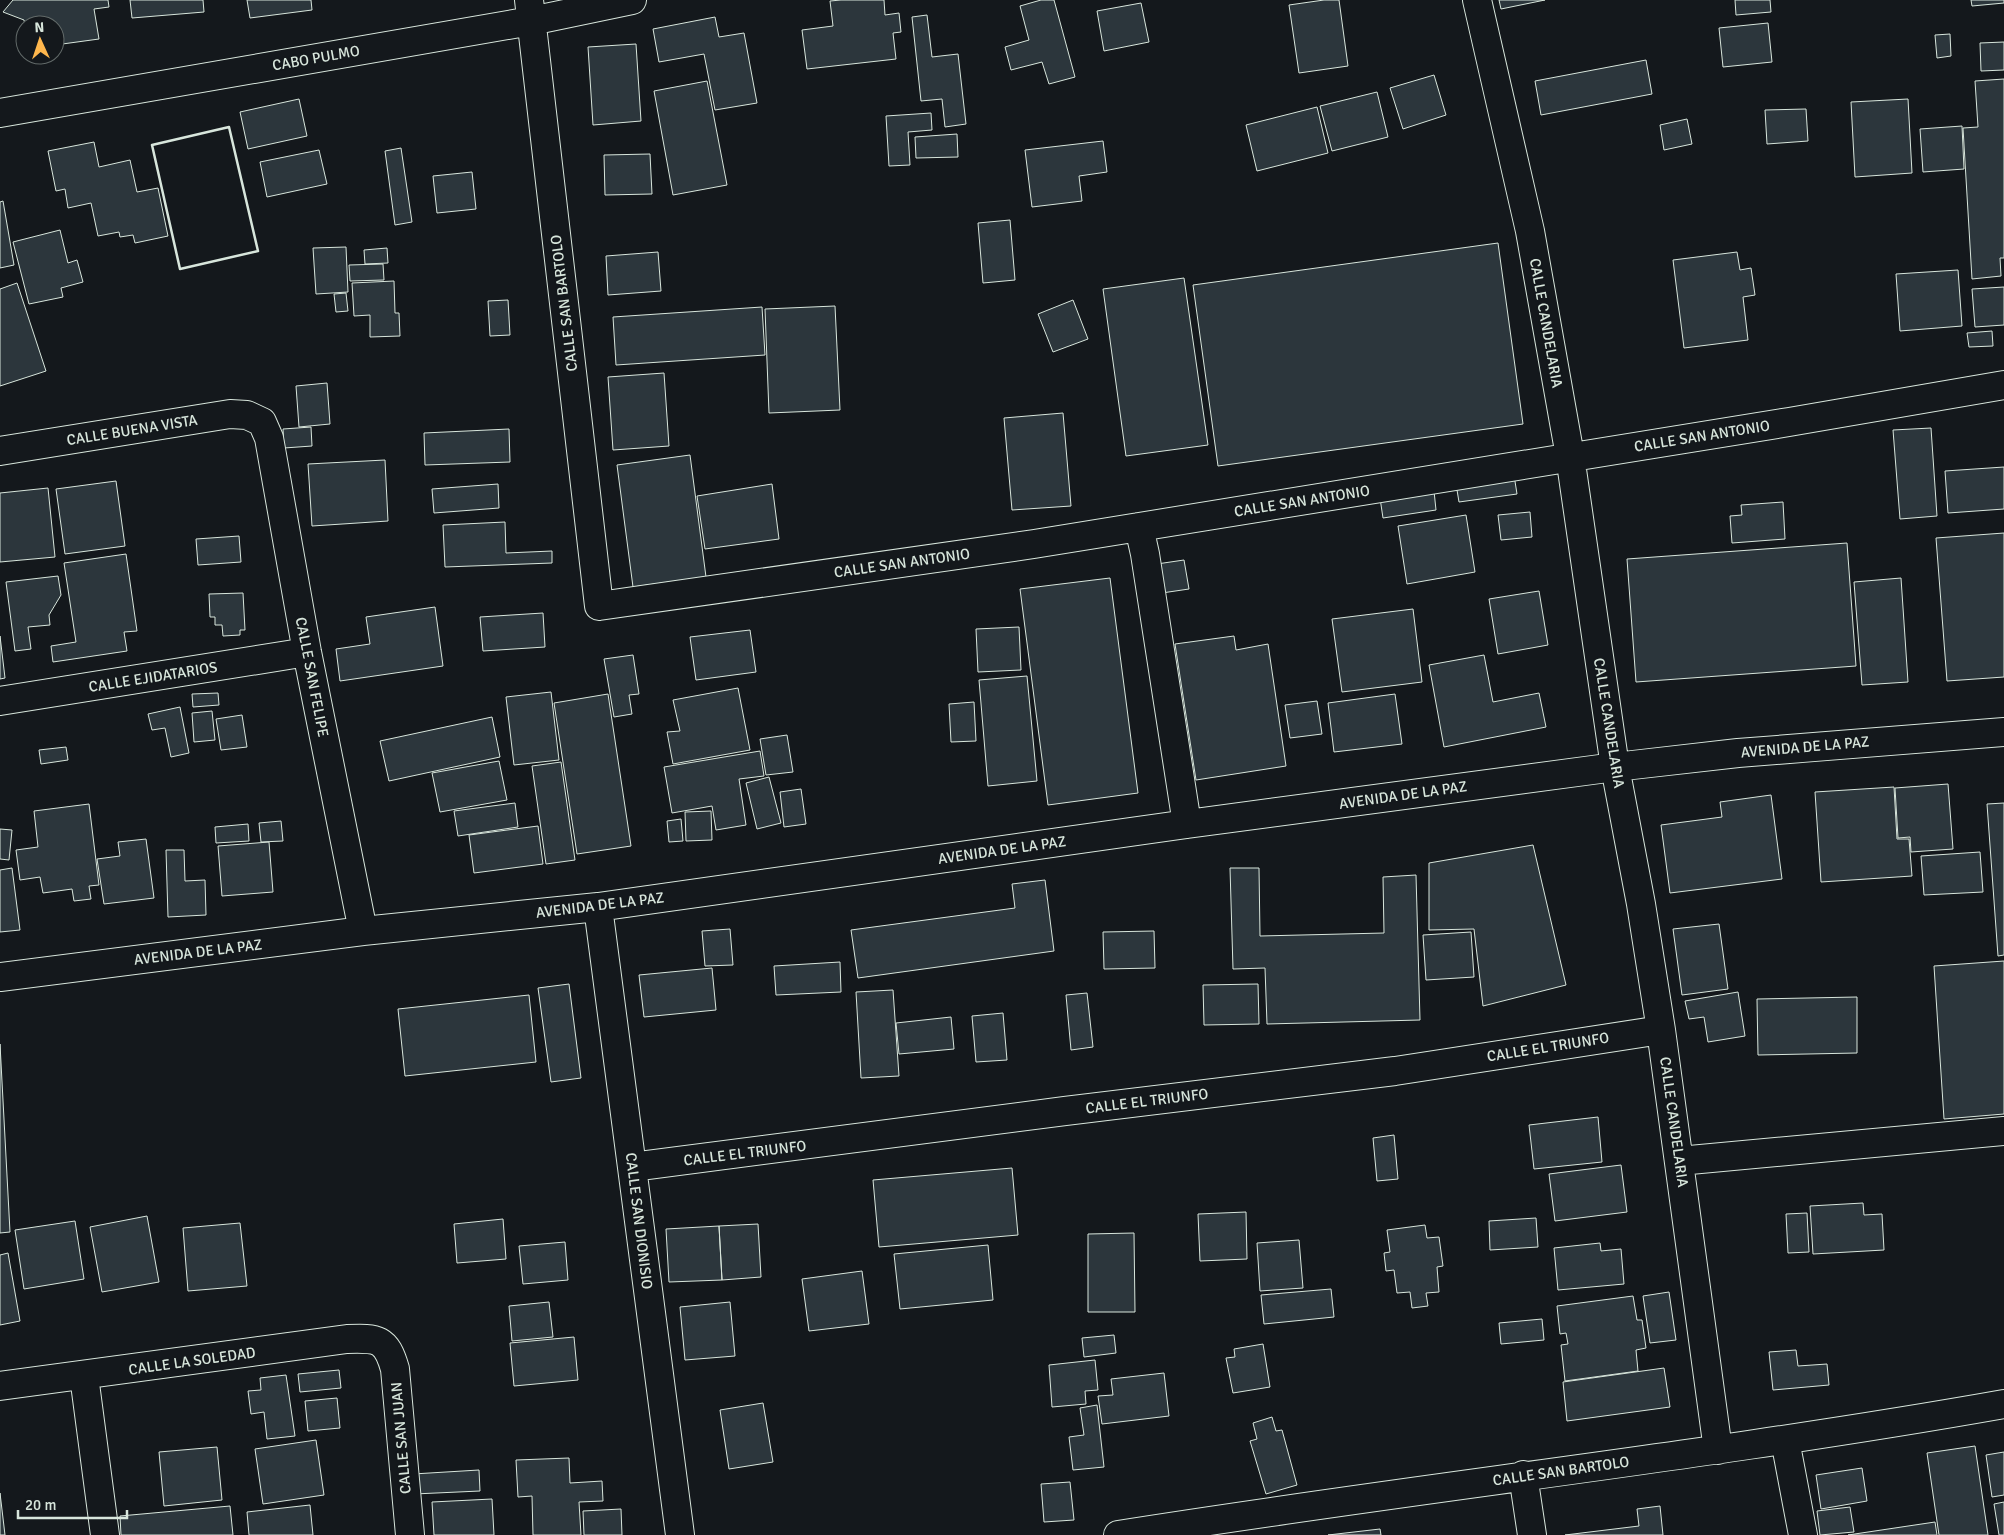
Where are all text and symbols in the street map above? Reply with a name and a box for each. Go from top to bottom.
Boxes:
north arrow [15,15,65,65]
text: N [34,19,45,36]
street label: CABO PULMO [271,41,361,75]
street label: CALLE SAN BARTOLO [547,234,581,372]
street label: CALLE CANDELARIA [1526,257,1566,389]
street label: CALLE BUENA VISTA [65,411,199,449]
street label: CALLE SAN ANTONIO [1633,416,1771,456]
street label: CALLE SAN ANTONIO [1233,481,1371,521]
street label: CALLE SAN ANTONIO [833,545,971,581]
street label: CALLE SAN FELIPE [292,616,332,738]
street label: CALLE CANDELARIA [1590,657,1628,789]
street label: CALLE EJIDATARIOS [87,658,219,696]
street label: AVENIDA DE LA PAZ [1740,732,1870,762]
street label: AVENIDA DE LA PAZ [1338,777,1468,813]
street label: AVENIDA DE LA PAZ [937,832,1067,868]
street label: AVENIDA DE LA PAZ [535,888,665,922]
street label: AVENIDA DE LA PAZ [133,935,263,969]
street label: CALLE EL TRIUNFO [1486,1028,1611,1066]
street label: CALLE CANDELARIA [1656,1056,1692,1188]
street label: CALLE EL TRIUNFO [1085,1085,1210,1117]
street label: CALLE EL TRIUNFO [683,1137,808,1169]
street label: CALLE SAN DIONISIO [622,1152,656,1290]
street label: CALLE LA SOLEDAD [127,1343,257,1379]
street label: CALLE SAN JUAN [387,1381,415,1495]
street label: CALLE SAN BARTOLO [1492,1452,1630,1489]
scale bar [18,1488,126,1520]
text: 20 m [25,1496,56,1514]

